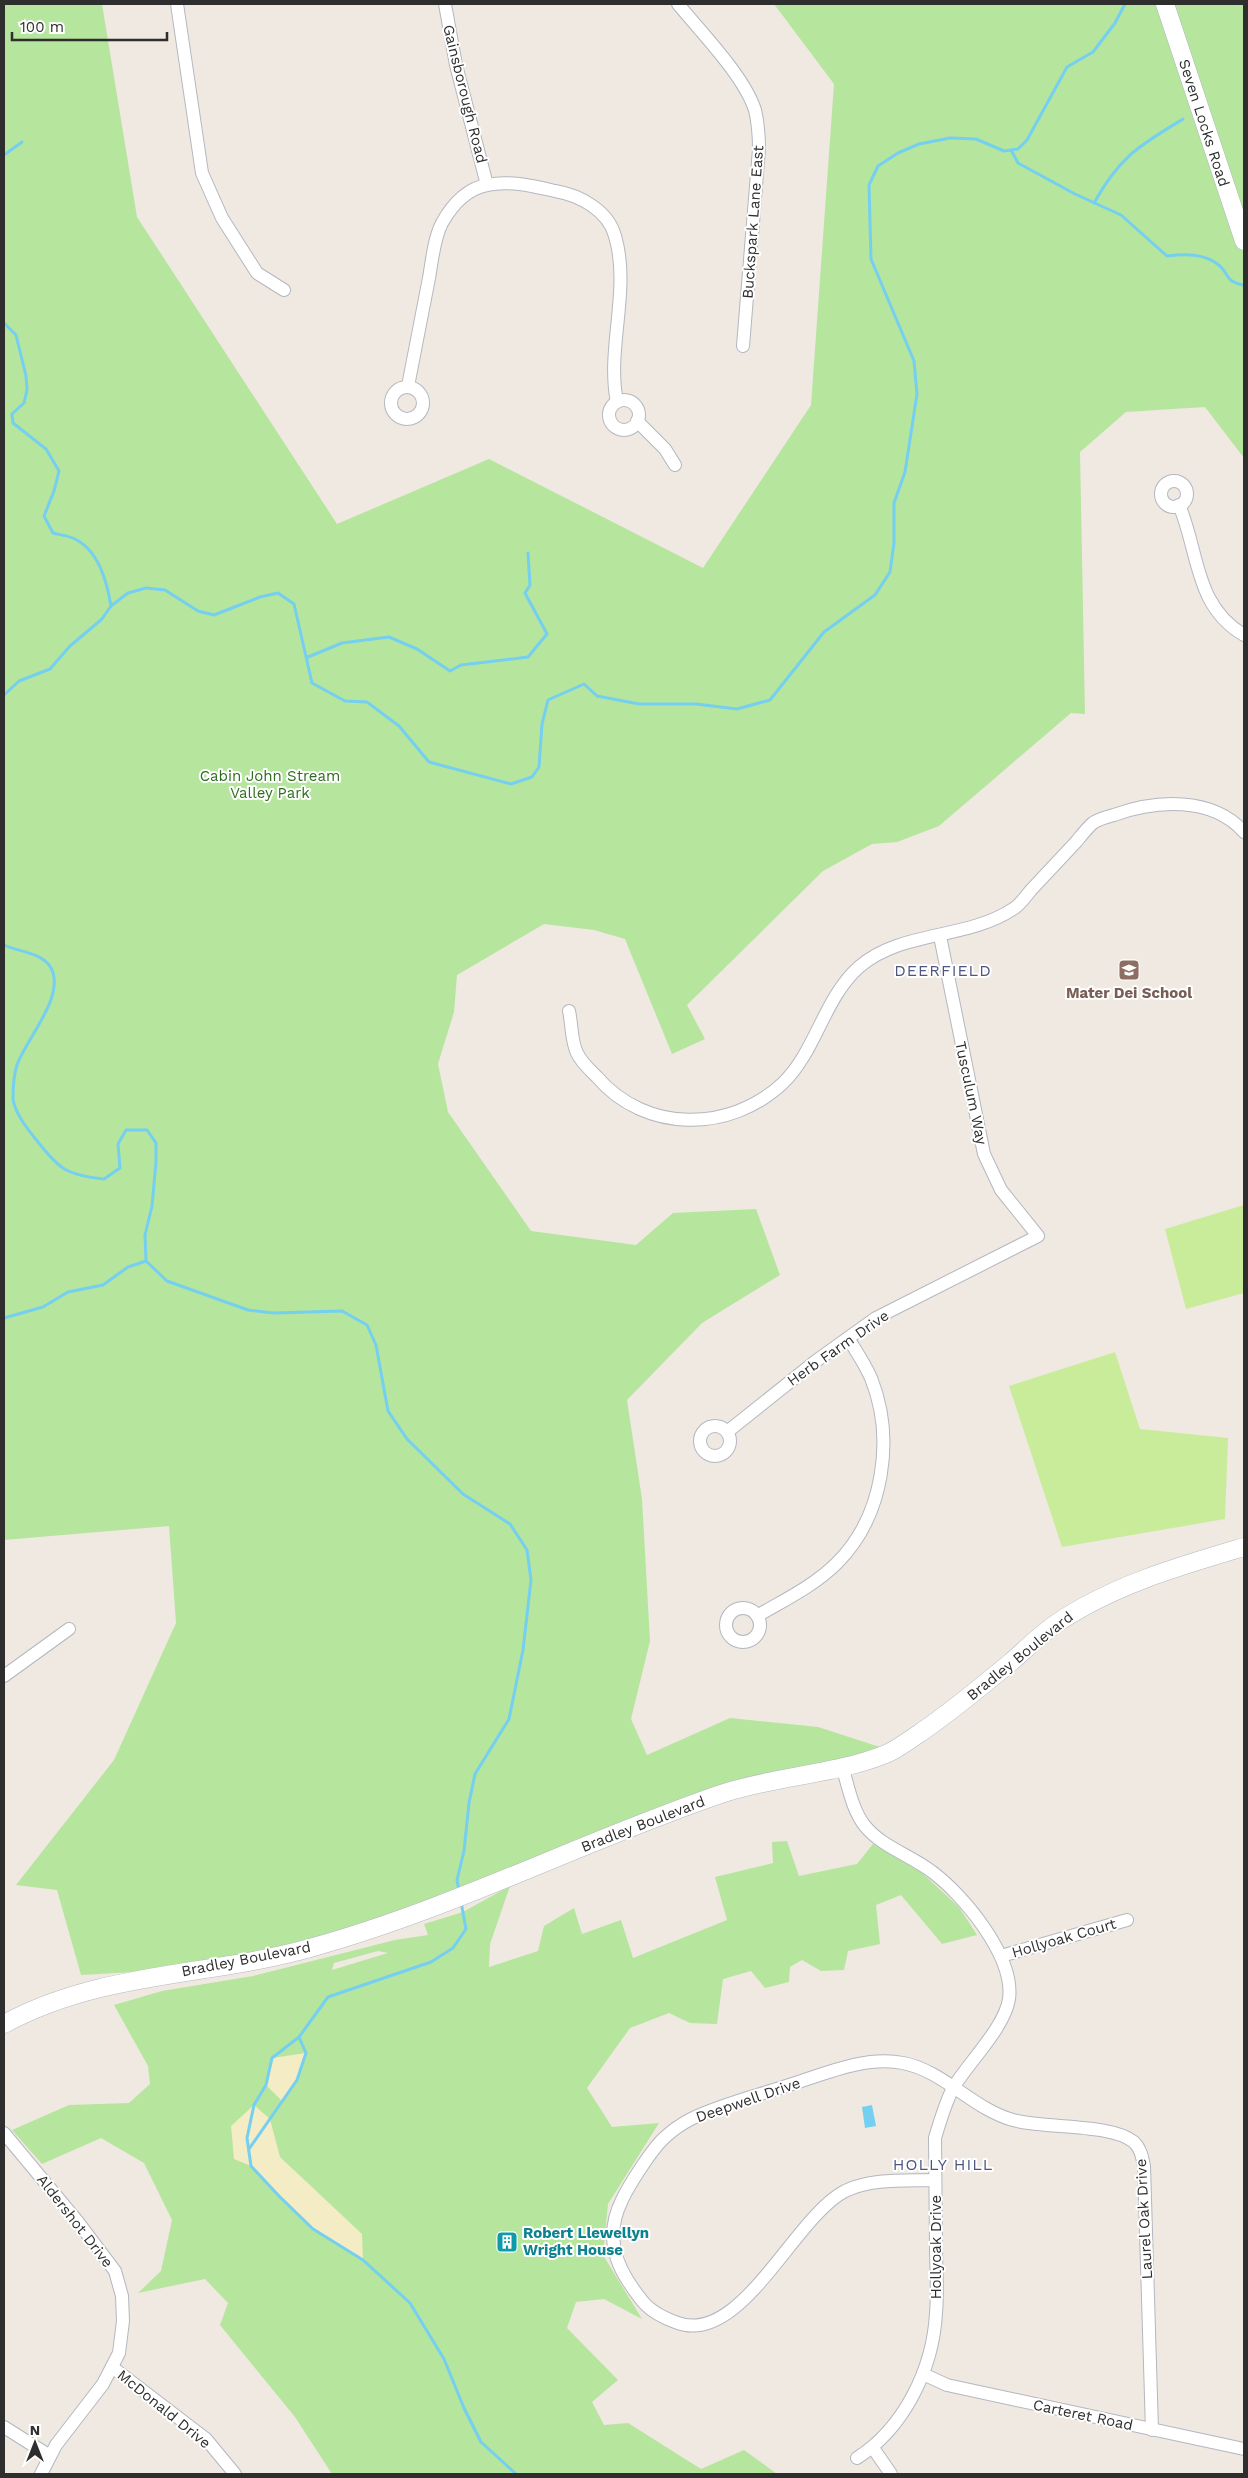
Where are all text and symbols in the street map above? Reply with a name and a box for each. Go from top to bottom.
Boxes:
scale bar [12,10,168,42]
text: 100 m [20,18,64,36]
street label: Gainsborough Road [439,23,491,165]
street label: Seven Locks Road [1175,57,1233,189]
street label: Buckspark Lane East [739,144,767,299]
park label: Cabin John Stream Valley Park [200,767,340,802]
school or university icon: Mater Dei School [1117,958,1141,982]
district label: DEERFIELD [894,961,992,980]
place label: Mater Dei School [1066,984,1192,1002]
street label: Tusculum Way [951,1040,991,1147]
street label: Herb Farm Drive [784,1306,892,1390]
street label: Bradley Boulevard [963,1608,1077,1704]
street label: Bradley Boulevard [578,1792,708,1856]
street label: Hollyoak Court [1010,1914,1119,1961]
street label: Bradley Boulevard [180,1938,312,1980]
street label: Deepwell Drive [693,2074,803,2126]
district label: HOLLY HILL [893,2155,993,2174]
street label: Laurel Oak Drive [1132,2158,1156,2280]
street label: Aldershot Drive [33,2171,117,2271]
street label: Hollyoak Drive [927,2195,945,2299]
place label: Robert Llewellyn Wright House [523,2224,649,2259]
building icon: Robert Llewellyn Wright House [495,2230,519,2254]
street label: McDonald Drive [114,2366,214,2452]
street label: Carteret Road [1031,2396,1135,2434]
north arrow [10,2418,60,2468]
text: N [30,2422,40,2438]

